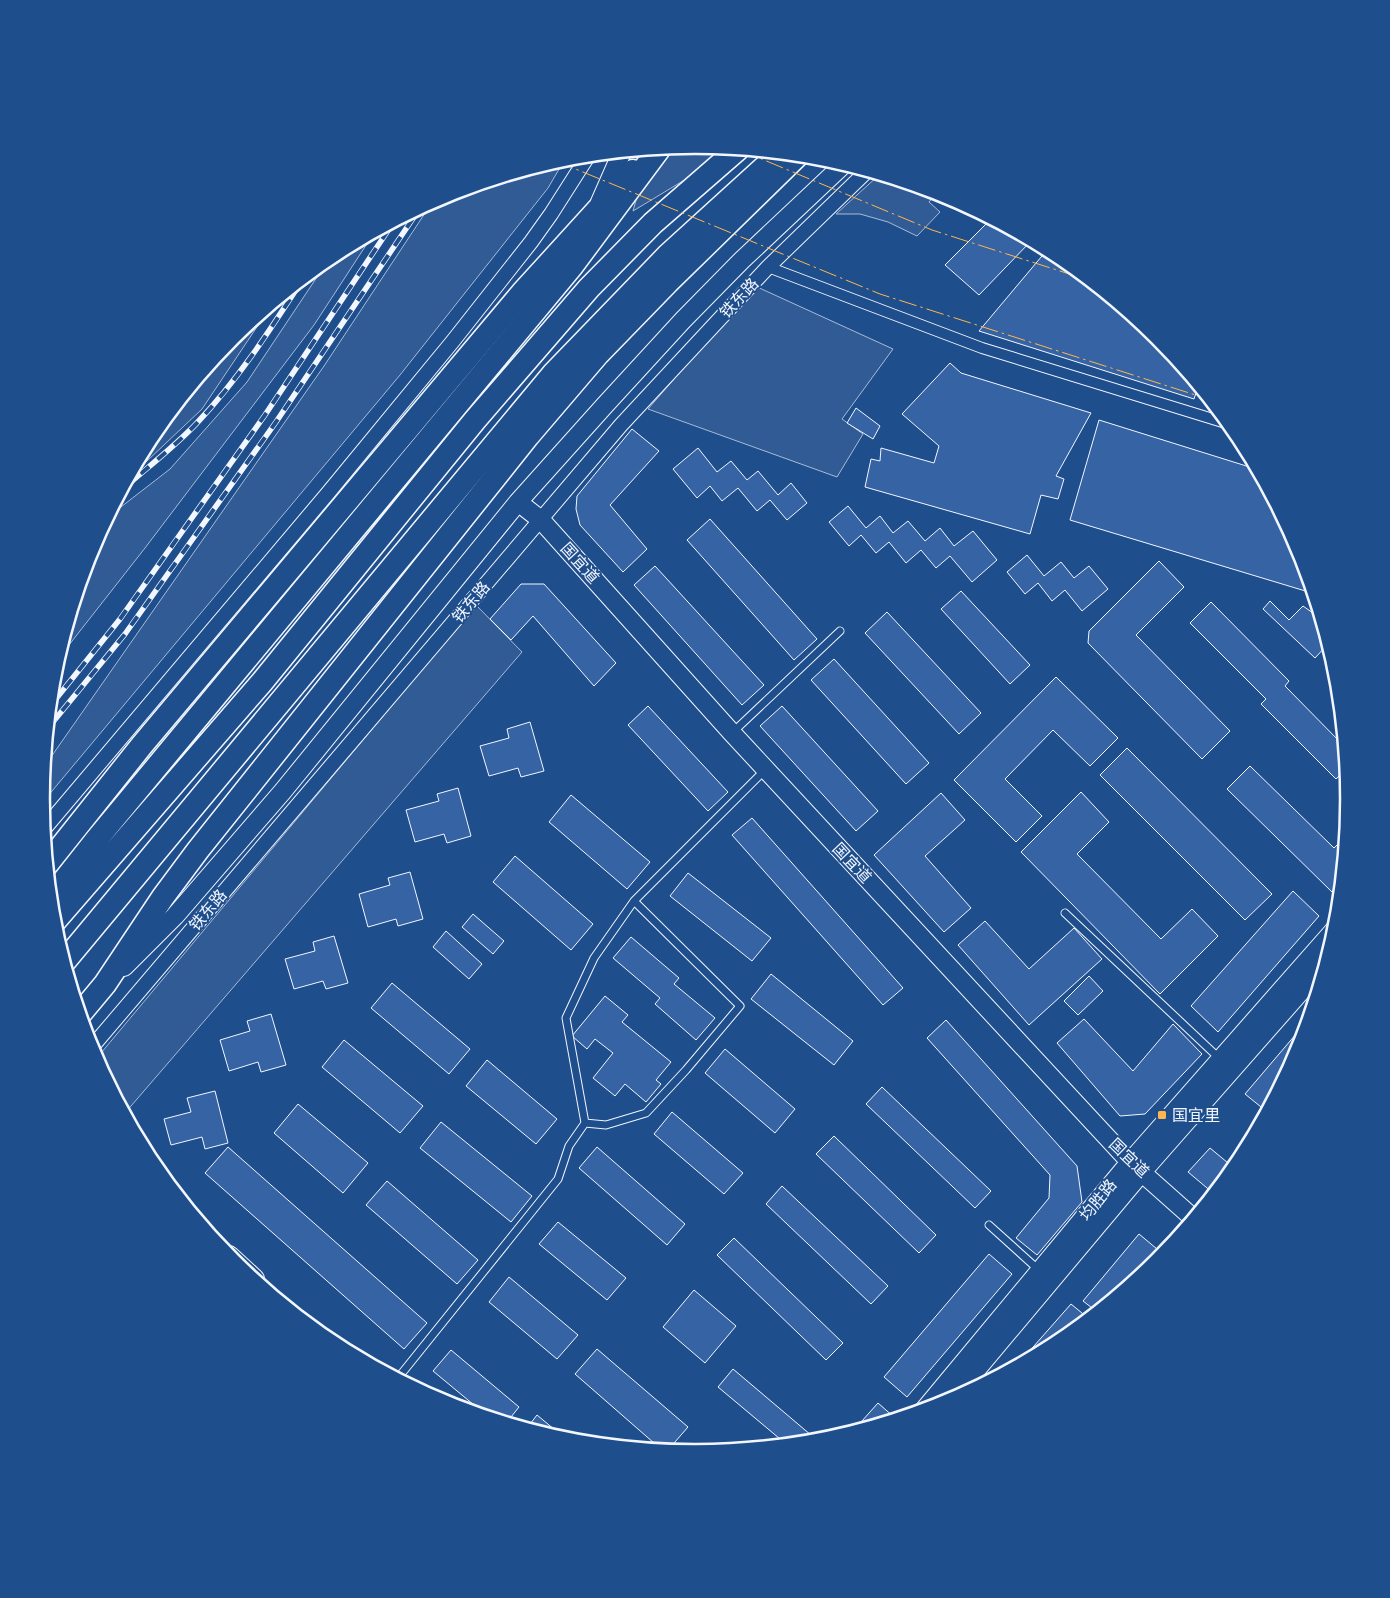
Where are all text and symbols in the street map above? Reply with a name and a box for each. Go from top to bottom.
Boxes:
street label: 铁东路 [716,274,762,322]
street label: 国宜道 [557,539,603,587]
street label: 铁东路 [448,578,494,626]
street label: 国宜道 [829,839,875,887]
street label: 铁东路 [185,886,231,934]
place label: 国宜里 [1172,1106,1220,1125]
marker: 国宜里 [1156,1109,1168,1121]
street label: 国宜道 [1105,1134,1153,1182]
street label: 均胜路 [1076,1175,1120,1225]

